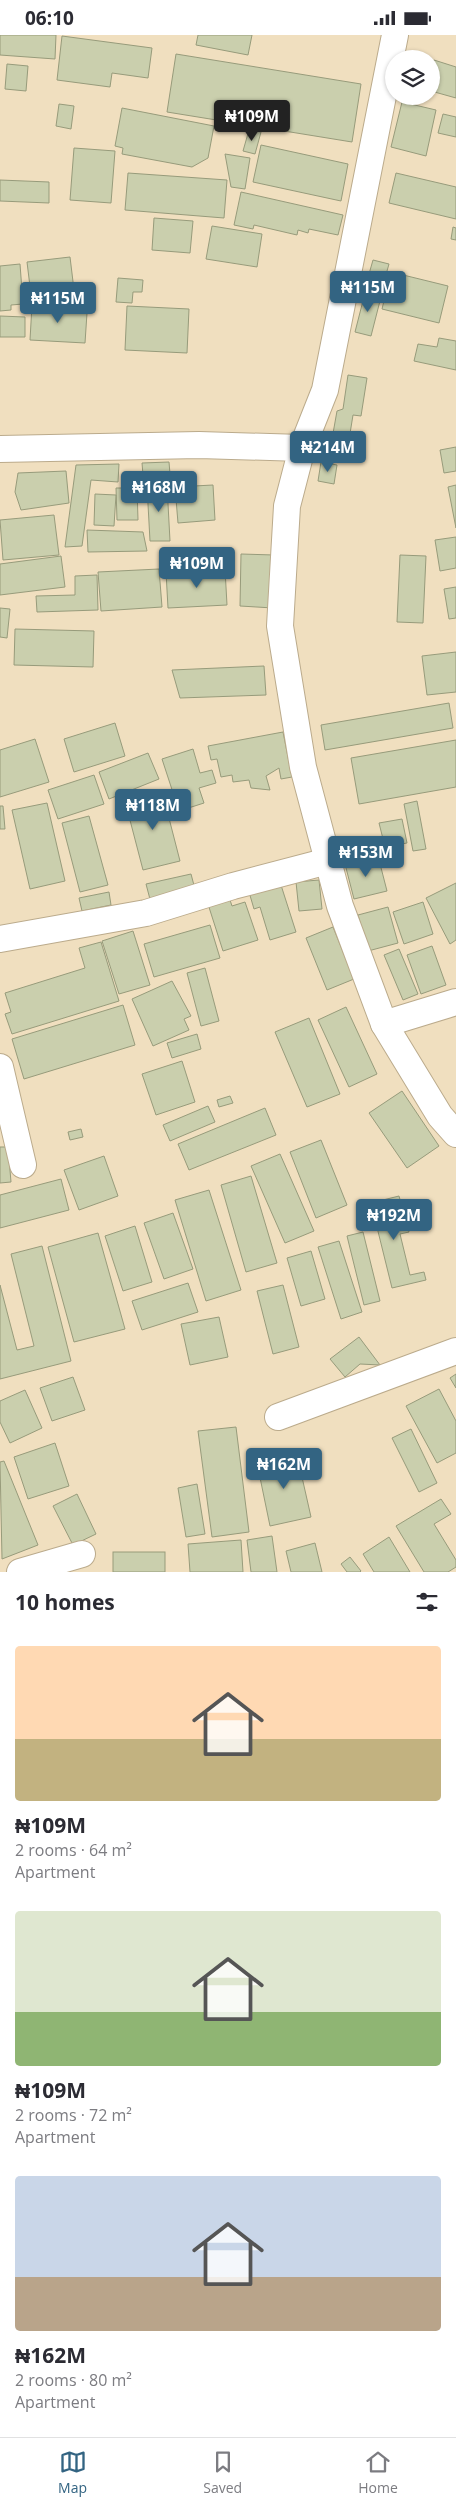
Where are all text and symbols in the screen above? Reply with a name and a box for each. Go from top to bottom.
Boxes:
text: 06:10 [25,5,74,31]
map controls [385,50,440,105]
button: layers [385,50,440,105]
pin: ₦109M [217,99,287,142]
text: ₦109M [225,105,279,127]
pin: ₦115M [333,271,403,313]
text: ₦115M [341,276,395,298]
pin: ₦115M [23,281,93,324]
text: ₦115M [31,287,85,309]
pin: ₦214M [293,431,363,473]
text: ₦214M [301,436,355,458]
pin: ₦168M [124,471,194,513]
text: ₦168M [132,476,186,498]
pin: ₦109M [162,547,232,589]
text: ₦109M [170,552,224,574]
pin: ₦118M [118,789,188,831]
text: ₦118M [126,794,180,816]
pin: ₦153M [331,835,401,878]
text: ₦153M [339,841,393,863]
pin: ₦192M [359,1199,429,1241]
text: ₦192M [367,1204,421,1226]
pin: ₦162M [249,1447,319,1490]
text: ₦162M [257,1453,311,1475]
text: 10 homes [15,1588,115,1616]
icon: filters [413,1588,441,1616]
icon: home [183,1679,273,1769]
text: ₦109M [15,1811,86,1839]
text: 2 rooms · 64 m² [15,1839,132,1861]
text: Apartment [15,1861,95,1883]
icon: home [183,1944,273,2034]
text: ₦109M [15,2076,86,2104]
text: 2 rooms · 72 m² [15,2104,132,2126]
text: Apartment [15,2126,95,2148]
icon: home [183,2209,273,2299]
text: ₦162M [15,2341,86,2369]
text: 2 rooms · 80 m² [15,2369,132,2391]
text: Apartment [15,2391,95,2413]
tab: Map [58,2448,87,2497]
tab: Saved [203,2448,242,2497]
tab: Home [358,2448,398,2497]

